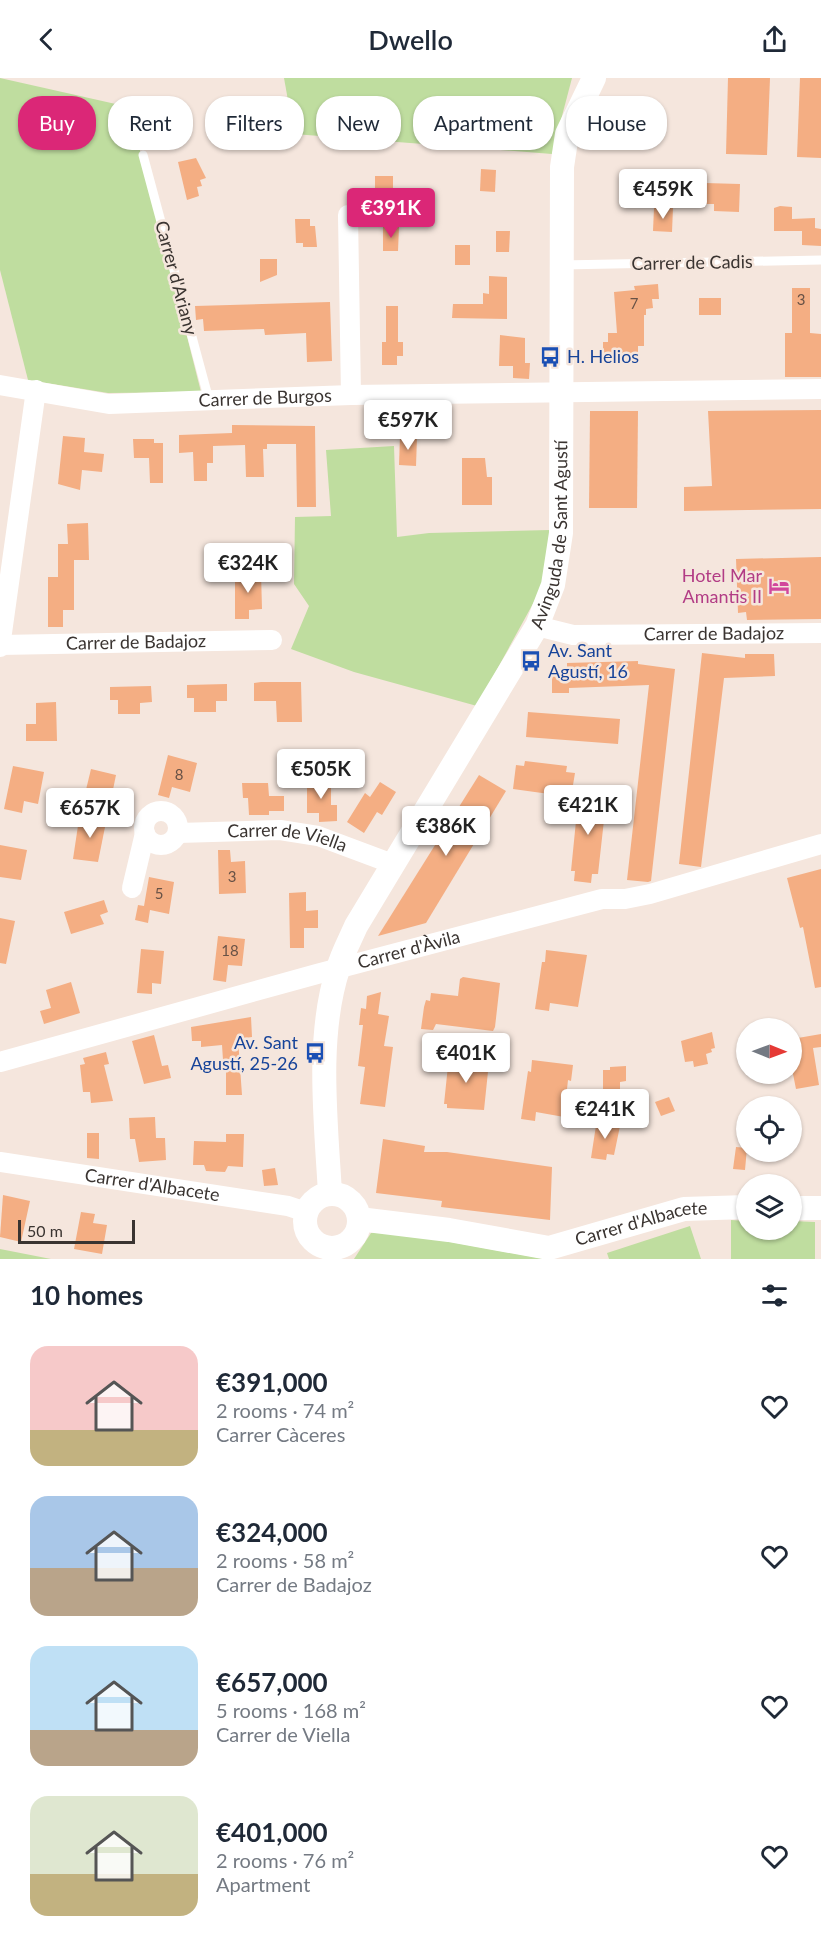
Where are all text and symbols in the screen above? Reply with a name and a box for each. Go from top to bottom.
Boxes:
icon: back [30,23,63,56]
text: Dwello [368,23,453,56]
icon: share [758,23,791,56]
chip: Buy [18,96,96,150]
chip: Rent [108,96,193,150]
chip: Filters [205,96,304,150]
chip: New [316,96,401,150]
chip: Apartment [413,96,554,150]
chip: House [566,96,667,150]
pin: €459K [621,169,705,220]
text: €459K [633,176,693,200]
pin: €391K [349,188,433,239]
text: €391K [361,195,421,219]
street label: Carrer d'Ariany [151,218,203,338]
street label: Carrer de Cadis [631,250,753,274]
house number: 3 [797,290,805,308]
house number: 7 [630,294,639,312]
bus stop icon: H. Helios [538,345,562,369]
place label: H. Helios [567,345,639,367]
street label: Carrer de Burgos [198,384,332,411]
pin: €597K [366,400,450,451]
text: €597K [378,407,438,431]
street label: Avinguda de Sant Agustí [525,439,571,632]
pin: €324K [206,543,290,594]
text: €324K [218,550,278,574]
place label: Hotel Mar Amantis II [682,564,762,607]
hotel icon: Hotel Mar Amantis II [767,574,791,598]
street label: Carrer de Badajoz [644,621,784,644]
street label: Carrer de Badajoz [66,629,206,654]
place label: Av. Sant Agustí, 16 [548,639,628,682]
bus stop icon: Av. Sant Agustí, 16 [519,649,543,673]
pin: €505K [279,749,363,800]
text: €505K [291,756,351,780]
house number: 8 [175,765,183,783]
pin: €421K [546,785,630,836]
pin: €657K [48,788,132,839]
text: €421K [558,792,618,816]
text: €657K [60,795,120,819]
pin: €386K [404,806,488,857]
text: €386K [416,813,476,837]
street label: Carrer de Viella [227,818,350,856]
house number: 3 [228,867,236,885]
house number: 5 [155,884,163,902]
street label: Carrer d'Àvila [355,925,462,973]
house number: 18 [221,941,239,959]
north arrow [736,1018,802,1084]
map controls [736,1018,802,1240]
place label: Av. Sant Agustí, 25-26 [190,1031,299,1074]
pin: €401K [424,1033,508,1084]
text: €401K [436,1040,496,1064]
bus stop icon: Av. Sant Agustí, 25-26 [303,1041,327,1065]
pin: €241K [563,1089,647,1140]
text: €241K [575,1096,635,1120]
button: locate [736,1096,802,1162]
street label: Carrer d'Albacete [83,1163,221,1205]
button: layers [736,1174,802,1240]
street label: Carrer d'Albacete [572,1196,708,1250]
scale bar [18,1217,135,1244]
text: 50 m [27,1221,63,1240]
text: 10 homes [30,1279,143,1311]
icon: filters [758,1279,791,1312]
text: €391,000 [216,1366,328,1398]
icon: home [78,1370,150,1442]
icon: heart [758,1390,791,1423]
text: 2 rooms · 74 m² [216,1398,354,1422]
text: Carrer Càceres [216,1422,345,1446]
text: €324,000 [216,1516,328,1548]
icon: home [78,1520,150,1592]
icon: heart [758,1540,791,1573]
text: 2 rooms · 58 m² [216,1548,354,1572]
text: Carrer de Badajoz [216,1572,372,1596]
text: €657,000 [216,1666,328,1698]
icon: home [78,1670,150,1742]
icon: heart [758,1690,791,1723]
text: 5 rooms · 168 m² [216,1698,366,1722]
text: Carrer de Viella [216,1722,350,1746]
text: €401,000 [216,1816,328,1848]
icon: home [78,1820,150,1892]
icon: heart [758,1840,791,1873]
text: 2 rooms · 76 m² [216,1848,354,1872]
text: Apartment [216,1872,310,1896]

